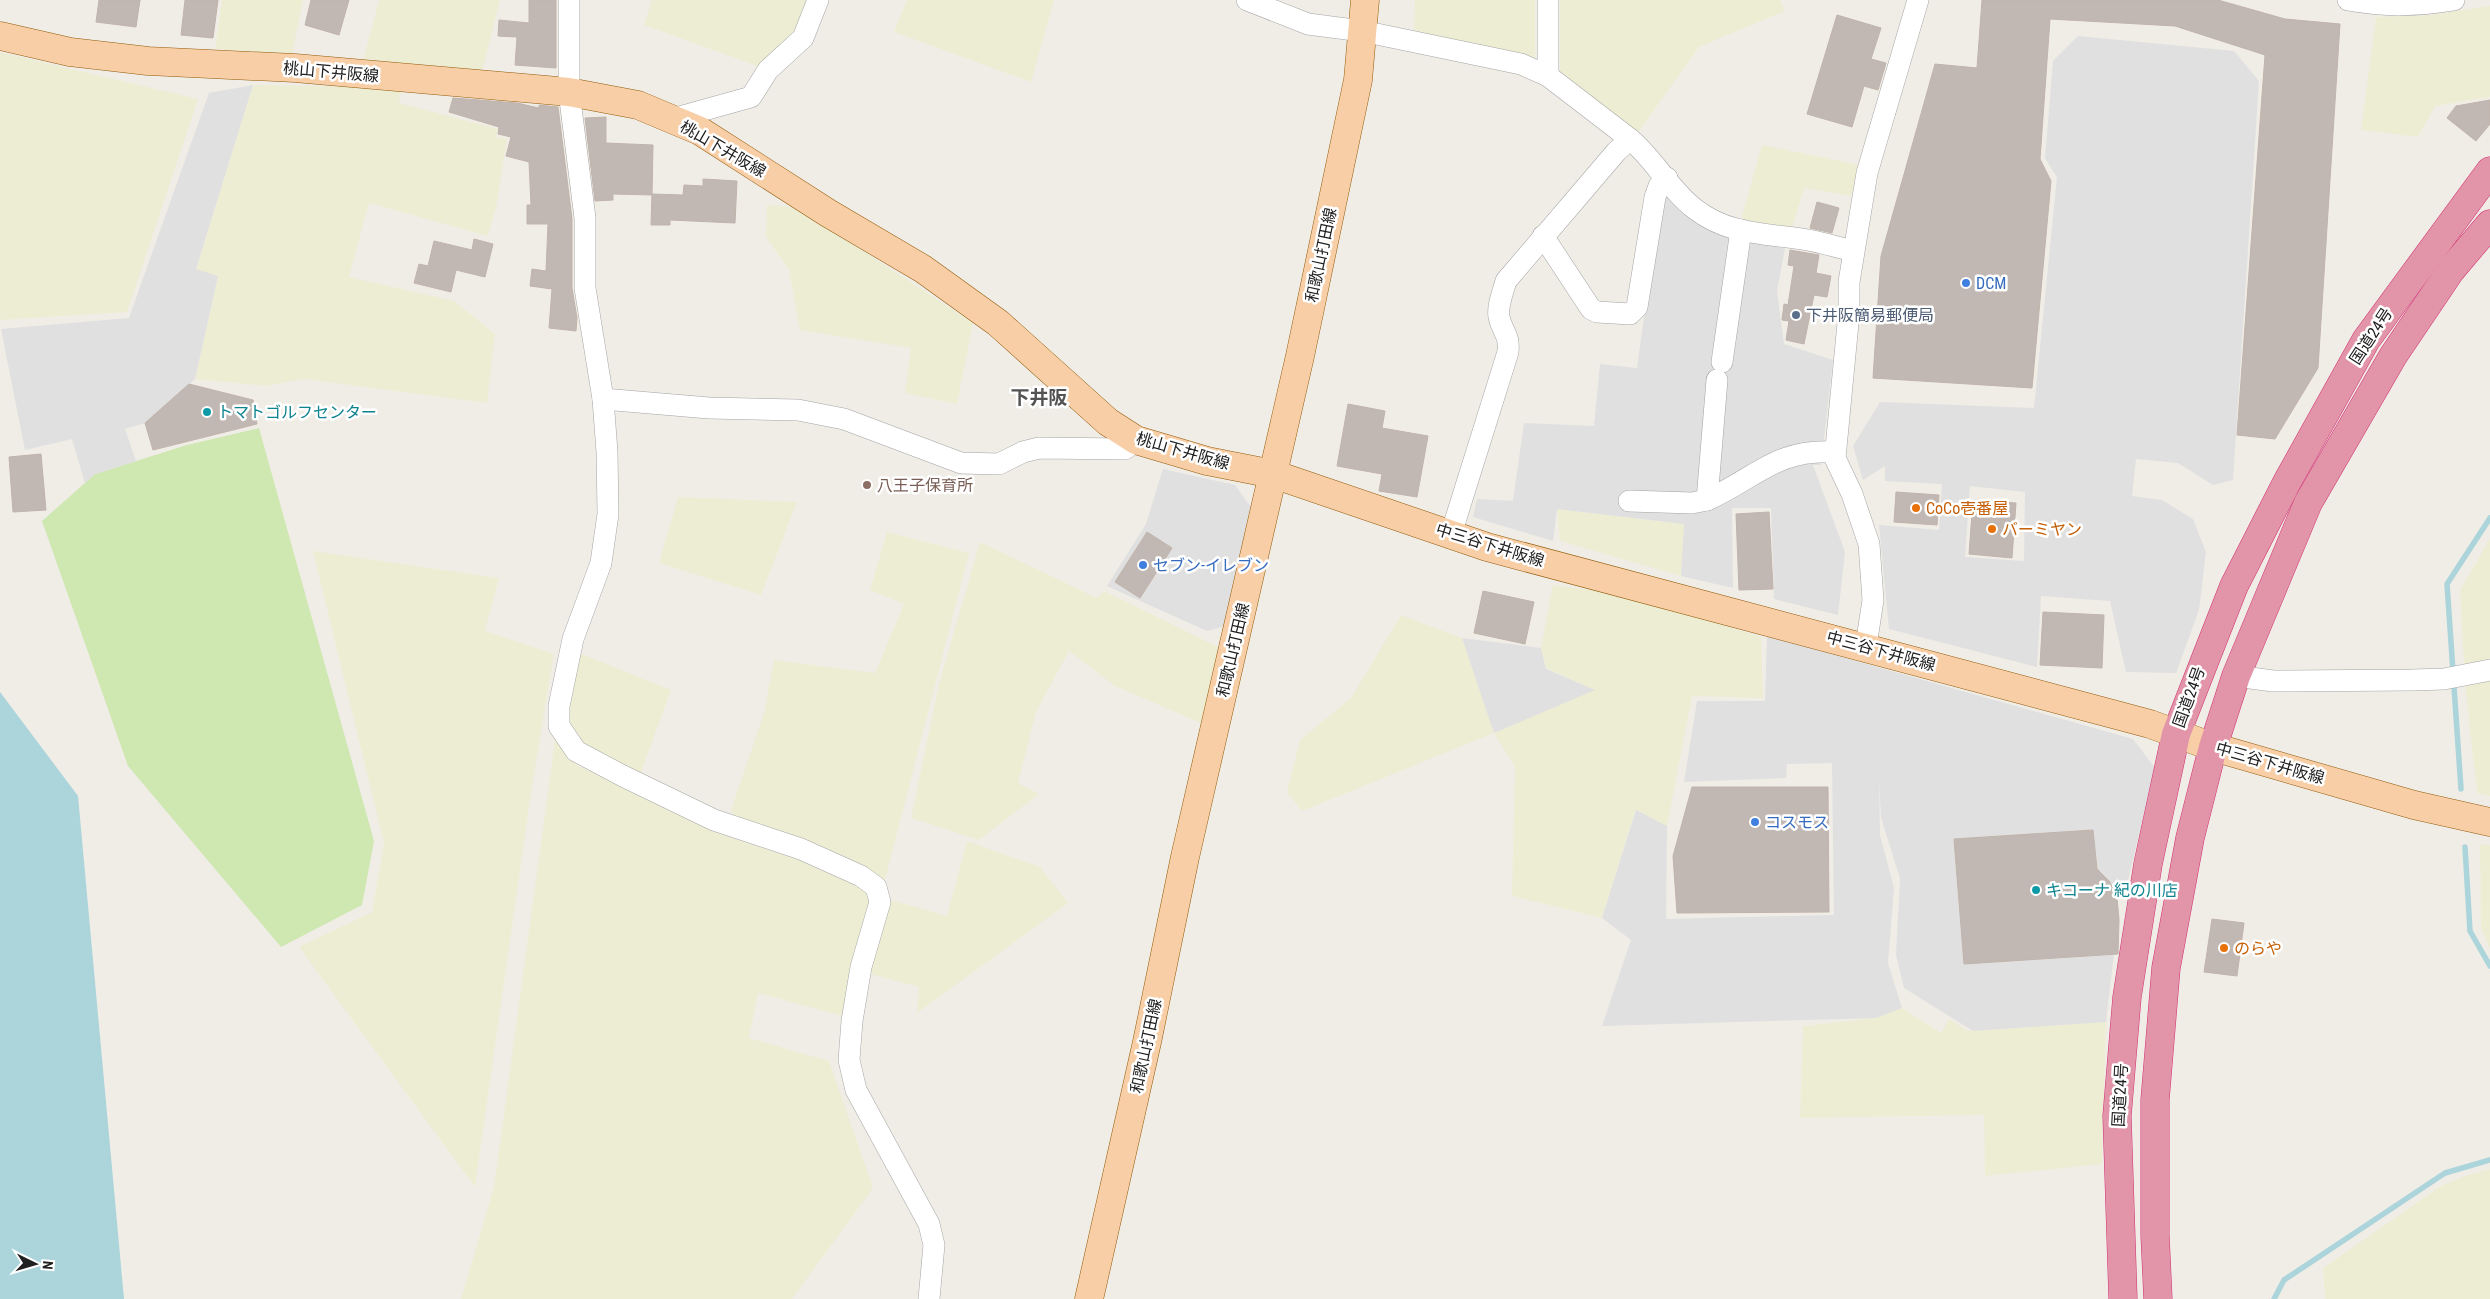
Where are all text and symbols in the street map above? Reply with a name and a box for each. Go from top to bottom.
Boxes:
street label: 桃山下井阪線 [282,58,380,86]
street label: 桃山下井阪線 [677,117,769,181]
street label: 和歌山打田線 [1302,206,1340,304]
place label: DCM [1976,274,2006,293]
marker: DCM [1960,277,1972,289]
street label: 国道24号 [2346,304,2396,368]
place label: 下井阪簡易郵便局 [1806,306,1934,325]
marker: 下井阪簡易郵便局 [1790,309,1802,321]
district label: 下井阪 [1010,386,1068,409]
place label: トマトゴルフセンター [217,403,377,422]
marker: トマトゴルフセンター [201,406,213,418]
street label: 桃山下井阪線 [1134,429,1232,473]
place label: 八王子保育所 [877,476,973,495]
marker: 八王子保育所 [861,479,873,491]
place label: CoCo壱番屋 [1926,499,2008,518]
marker: CoCo壱番屋 [1910,502,1922,514]
street label: 中三谷下井阪線 [1434,520,1546,570]
place label: バーミヤン [2002,520,2082,539]
marker: バーミヤン [1986,523,1998,535]
place label: セブン-イレブン [1153,556,1269,575]
marker: セブン-イレブン [1137,559,1149,571]
street label: 和歌山打田線 [1213,601,1253,699]
street label: 中三谷下井阪線 [1824,627,1938,675]
street label: 国道24号 [2169,664,2209,730]
street label: 中三谷下井阪線 [2214,738,2326,788]
place label: コスモス [1765,813,1829,832]
marker: コスモス [1749,816,1761,828]
place label: キコーナ 紀の川店 [2046,881,2178,900]
marker: キコーナ 紀の川店 [2030,884,2042,896]
place label: のらや [2234,939,2282,958]
marker: のらや [2218,942,2230,954]
street label: 和歌山打田線 [1127,997,1165,1095]
street label: 国道24号 [2109,1063,2131,1127]
north arrow [10,1239,60,1289]
text: N [40,1260,56,1270]

